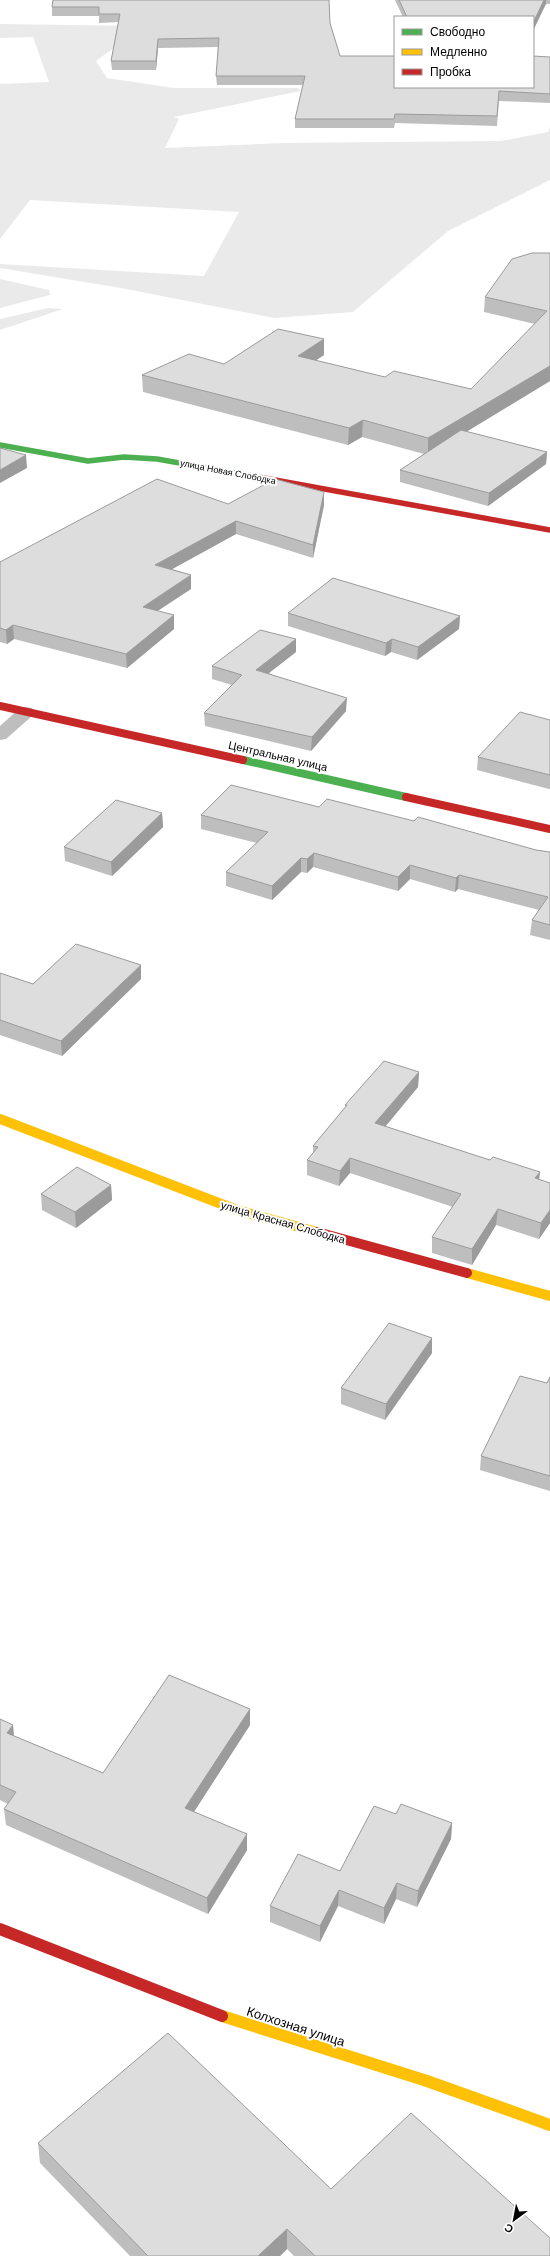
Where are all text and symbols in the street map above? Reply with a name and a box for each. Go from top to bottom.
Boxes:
legend [394,16,534,88]
text: Свободно [430,25,485,39]
text: Медленно [430,45,487,59]
text: Пробка [430,65,471,79]
street label: улица Новая Слободка [179,458,277,486]
street label: Центральная улица [227,739,330,773]
street label: улица Красная Слободка [219,1198,348,1246]
street label: Колхозная улица [245,2004,348,2050]
north arrow [494,2200,534,2240]
text: С [502,2221,515,2236]

